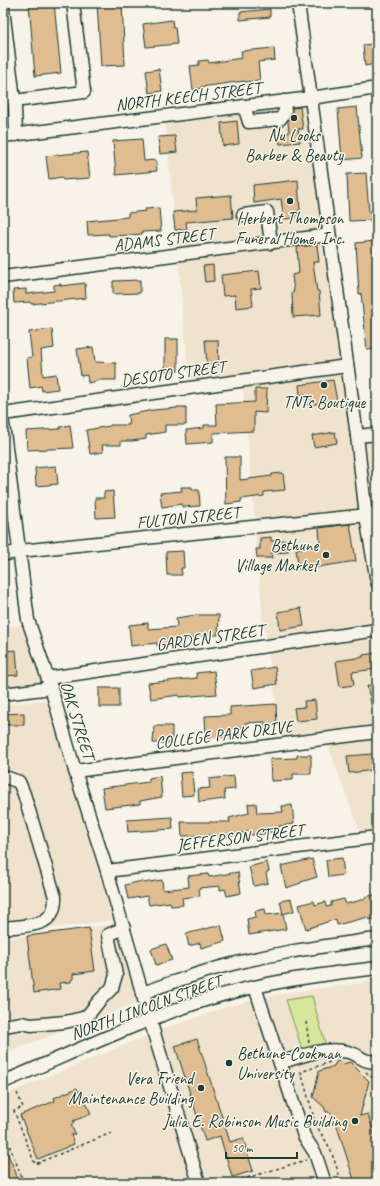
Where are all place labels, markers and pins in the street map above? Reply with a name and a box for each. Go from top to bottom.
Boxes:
marker: Nu Looks Barber & Beauty [289,113,299,123]
place label: Nu Looks Barber & Beauty [245,125,344,166]
marker: Herbert Thompson Funeral Home, Inc. [285,196,295,206]
place label: Herbert Thompson Funeral Home, Inc. [236,208,345,249]
marker: TNTs Boutique [319,380,329,390]
place label: TNTs Boutique [283,392,367,413]
place label: Bethune Village Market [235,535,320,576]
marker: Bethune Village Market [321,550,331,560]
place label: Bethune-Cookman University [237,1043,342,1084]
marker: Bethune-Cookman University [224,1058,234,1068]
place label: Vera Friend Maintenance Building [68,1068,195,1109]
marker: Vera Friend Maintenance Building [196,1083,206,1093]
place label: Julia E. Robinson Music Building [162,1111,348,1132]
marker: Julia E. Robinson Music Building [350,1116,360,1126]

